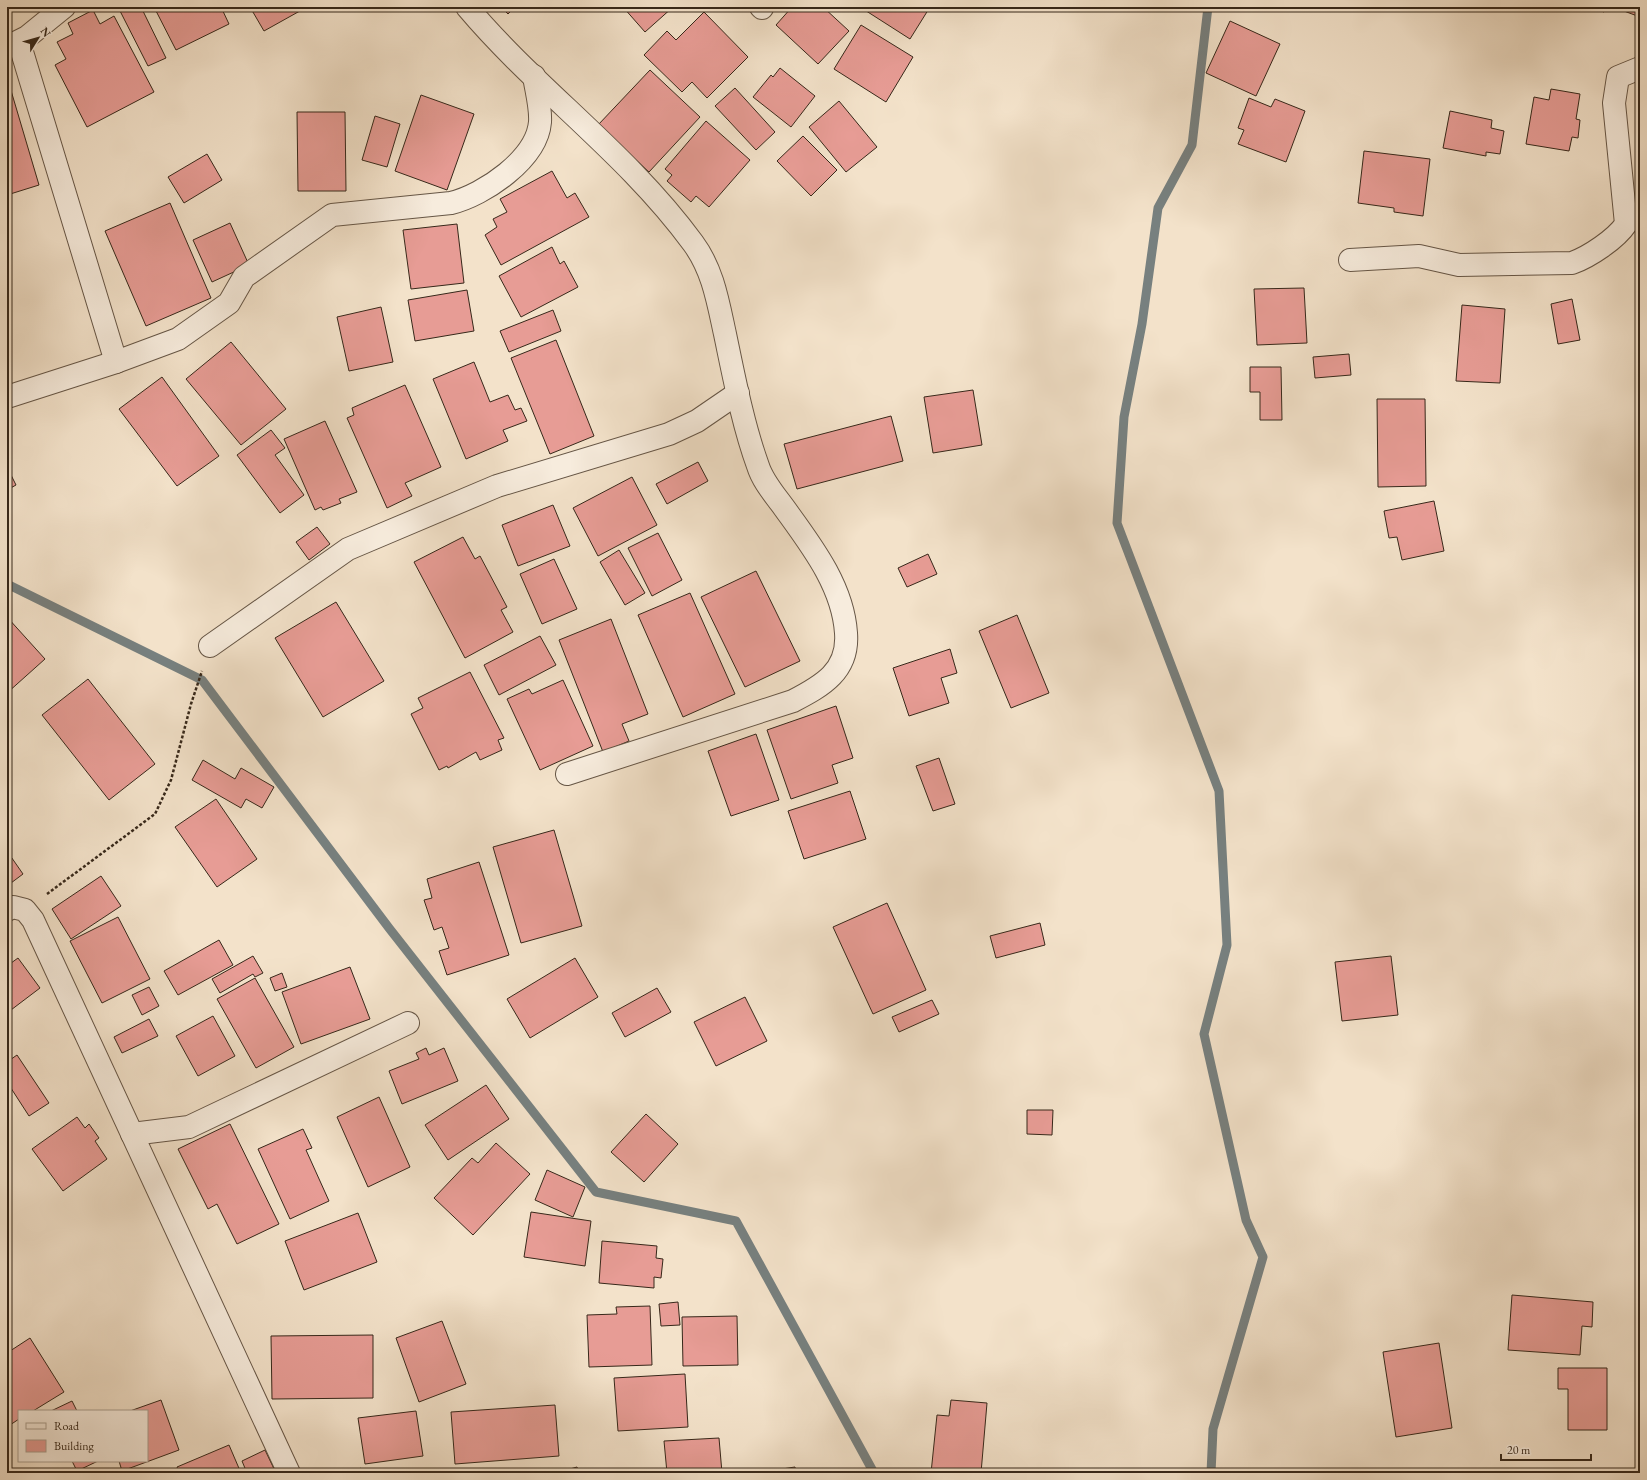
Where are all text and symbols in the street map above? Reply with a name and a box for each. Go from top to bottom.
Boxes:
north arrow [18,18,58,58]
text: N [38,24,54,40]
legend [18,1410,148,1462]
text: Road [54,1418,80,1434]
scale bar [1501,1436,1591,1462]
text: Building [54,1438,95,1454]
text: 20 m [1507,1442,1531,1458]

